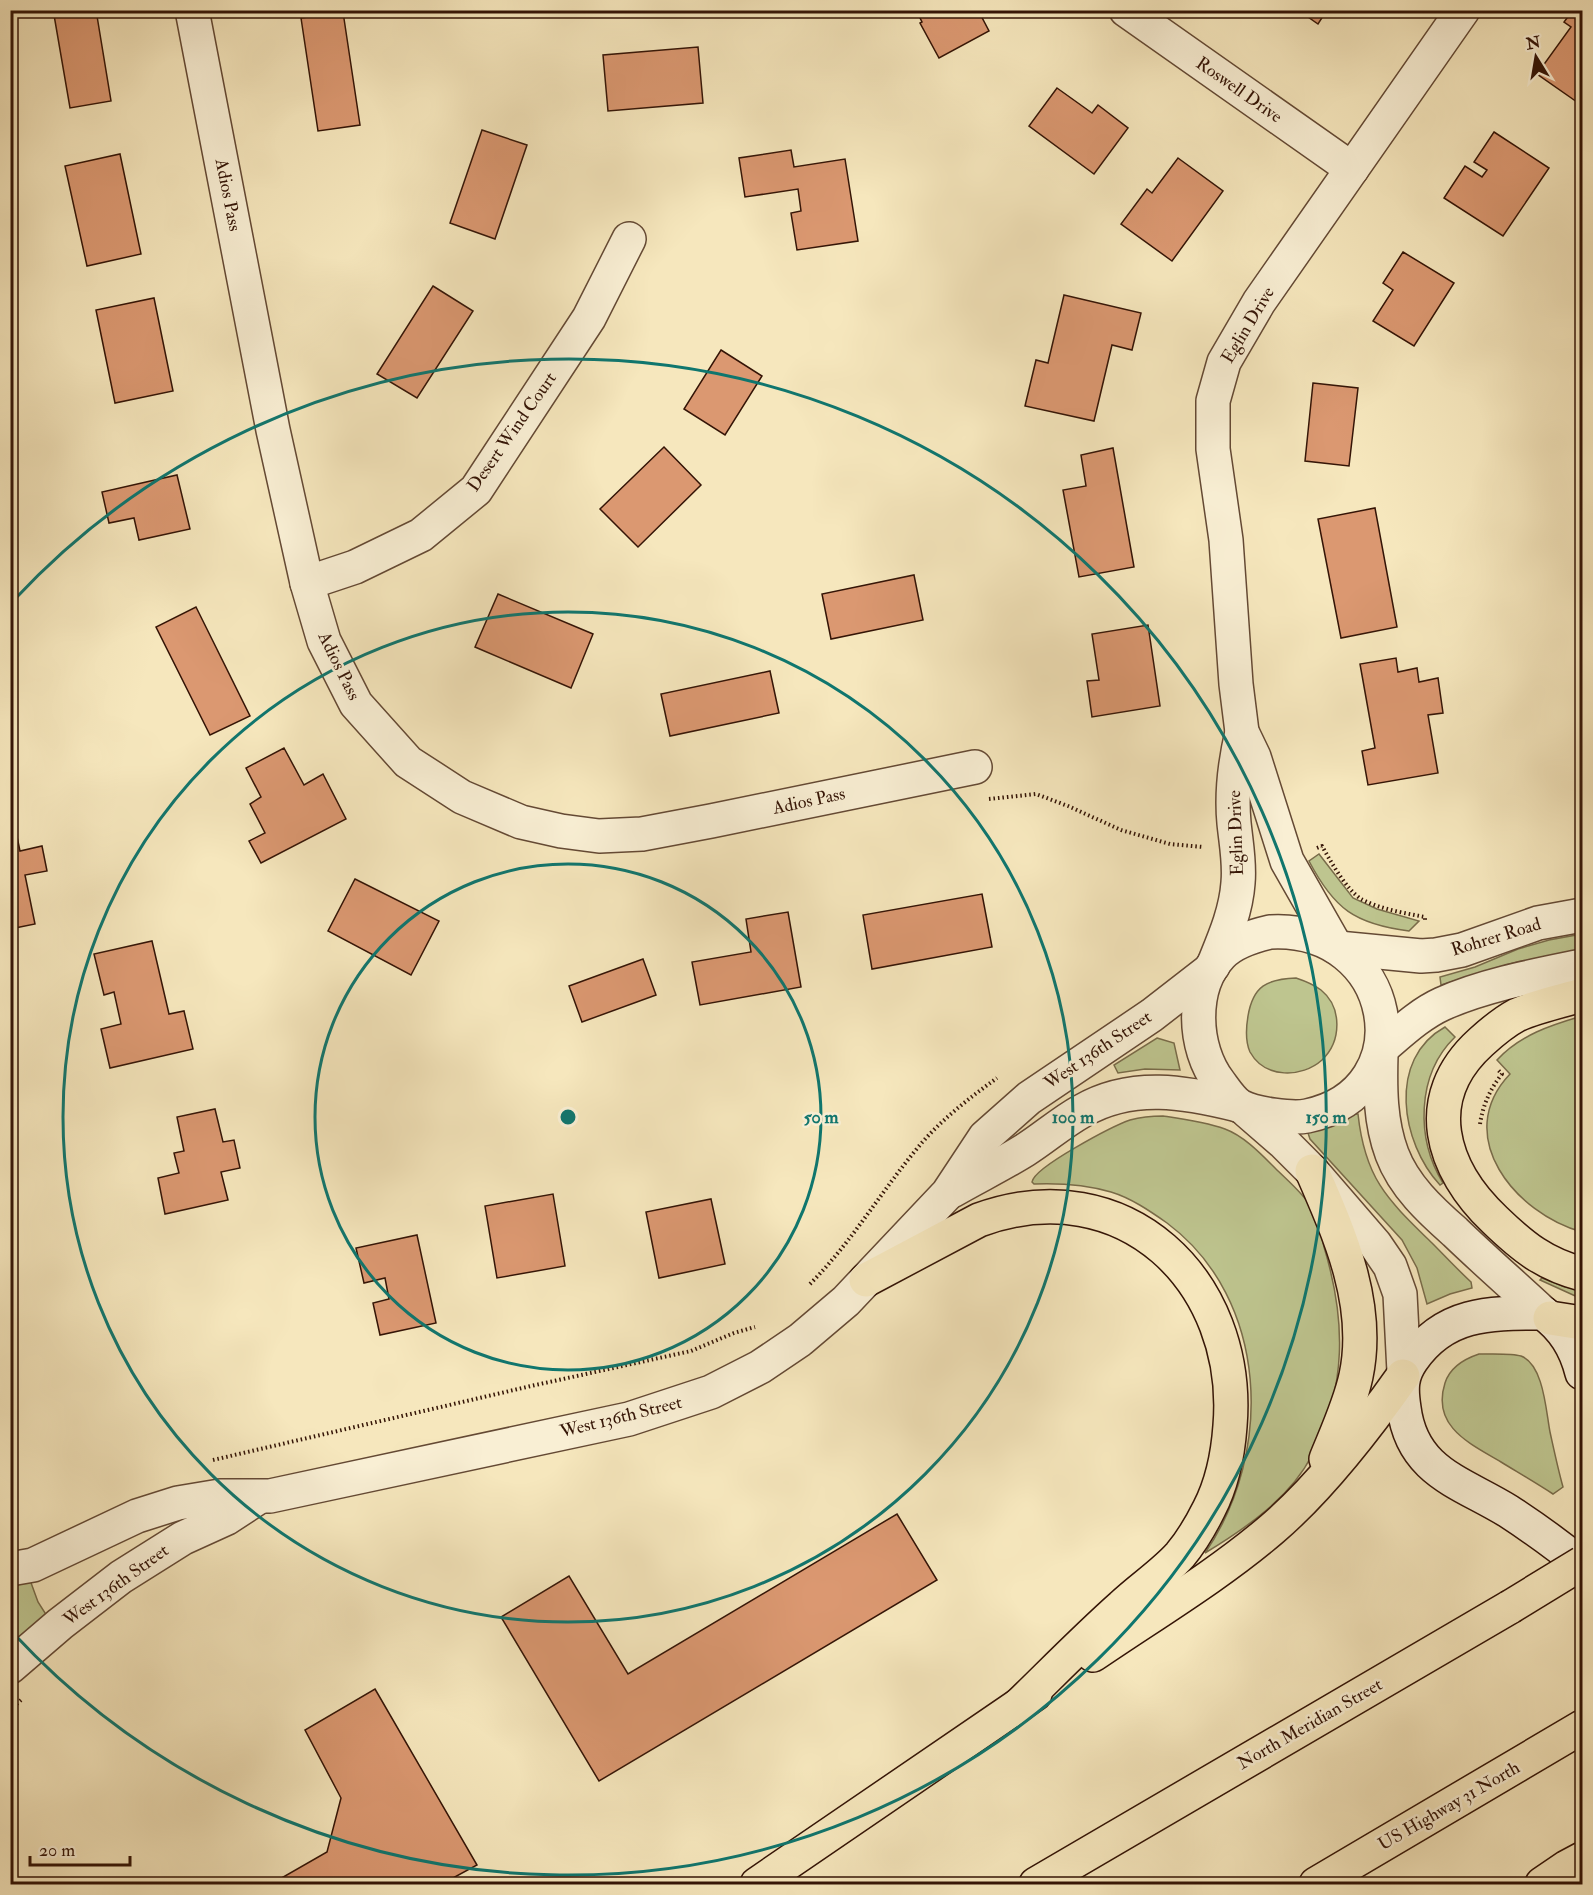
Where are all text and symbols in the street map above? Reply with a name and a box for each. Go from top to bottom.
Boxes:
north arrow [1506,27,1566,87]
text: N [1523,32,1543,55]
street label: Roswell Drive [1191,52,1287,128]
street label: Adios Pass [210,156,246,233]
street label: Eglin Drive [1216,282,1280,368]
street label: Desert Wind Court [462,368,562,496]
street label: Adios Pass [312,627,365,704]
street label: Adios Pass [770,782,847,820]
street label: Eglin Drive [1223,789,1249,876]
street label: Rohrer Road [1448,912,1544,962]
street label: West 136th Street [1039,1005,1156,1095]
text: 50 m [804,1106,839,1129]
text: 100 m [1052,1106,1095,1129]
text: 150 m [1305,1106,1348,1129]
centre of rings [558,1107,578,1127]
street label: West 136th Street [557,1391,685,1444]
street label: West 136th Street [58,1539,173,1632]
street label: North Meridian Street [1233,1673,1387,1775]
street label: US Highway 31 North [1374,1756,1524,1856]
scale bar [30,1829,130,1867]
text: 20 m [39,1839,75,1862]

